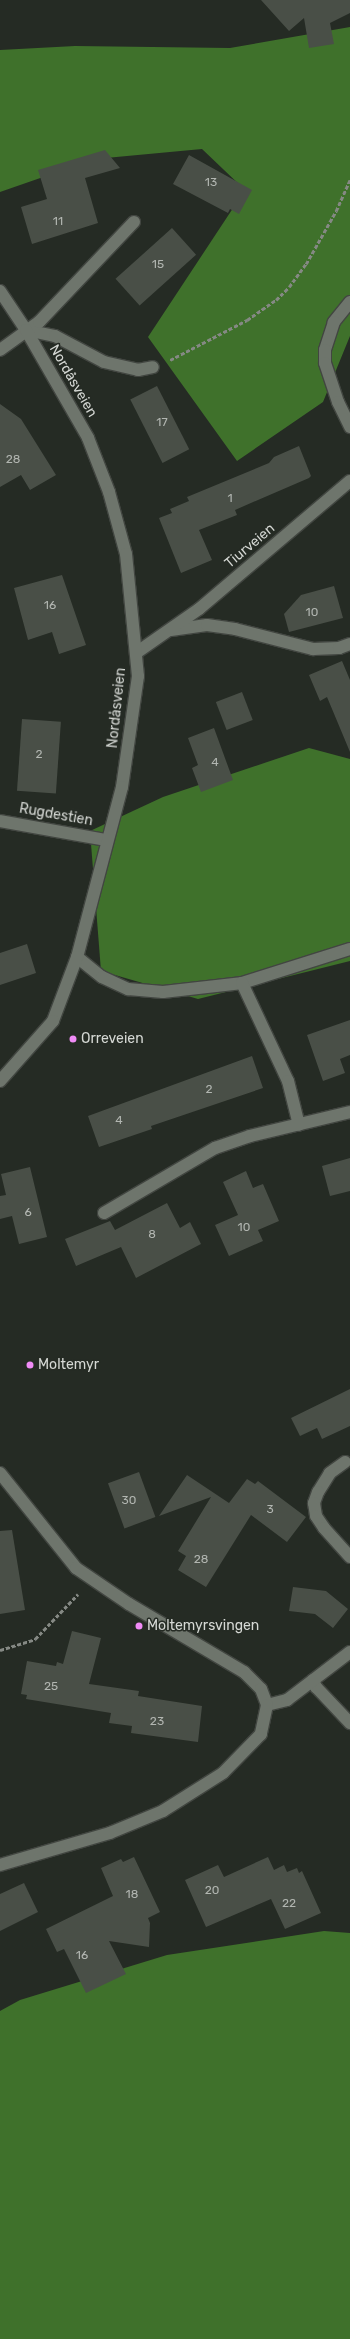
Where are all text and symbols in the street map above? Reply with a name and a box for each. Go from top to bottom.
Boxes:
house number: 13 [205,176,217,190]
house number: 11 [53,215,63,229]
house number: 15 [152,258,164,272]
street label: Nordåsveien [45,342,101,420]
house number: 17 [156,416,168,430]
house number: 28 [6,453,20,467]
house number: 1 [227,492,233,506]
street label: Tiurveien [222,520,278,572]
house number: 16 [44,599,56,613]
house number: 10 [306,606,318,620]
street label: Nordåsveien [104,667,130,749]
house number: 2 [35,748,43,762]
house number: 4 [211,756,219,770]
street label: Rugdestien [18,800,94,830]
place label: Orreveien [81,1031,144,1047]
marker: Orreveien [68,1034,78,1044]
house number: 2 [205,1083,213,1097]
house number: 4 [115,1114,123,1128]
house number: 6 [24,1206,32,1220]
house number: 10 [238,1221,250,1235]
house number: 8 [148,1228,156,1242]
place label: Moltemyr [38,1357,99,1373]
marker: Moltemyr [25,1360,35,1370]
house number: 30 [122,1494,136,1508]
house number: 3 [266,1503,274,1517]
house number: 28 [194,1553,208,1567]
place label: Moltemyrsvingen [147,1618,259,1634]
marker: Moltemyrsvingen [134,1621,144,1631]
house number: 25 [44,1680,58,1694]
house number: 23 [150,1715,164,1729]
house number: 20 [205,1884,219,1898]
house number: 18 [126,1888,138,1902]
house number: 22 [282,1897,296,1911]
house number: 16 [76,1949,88,1963]

